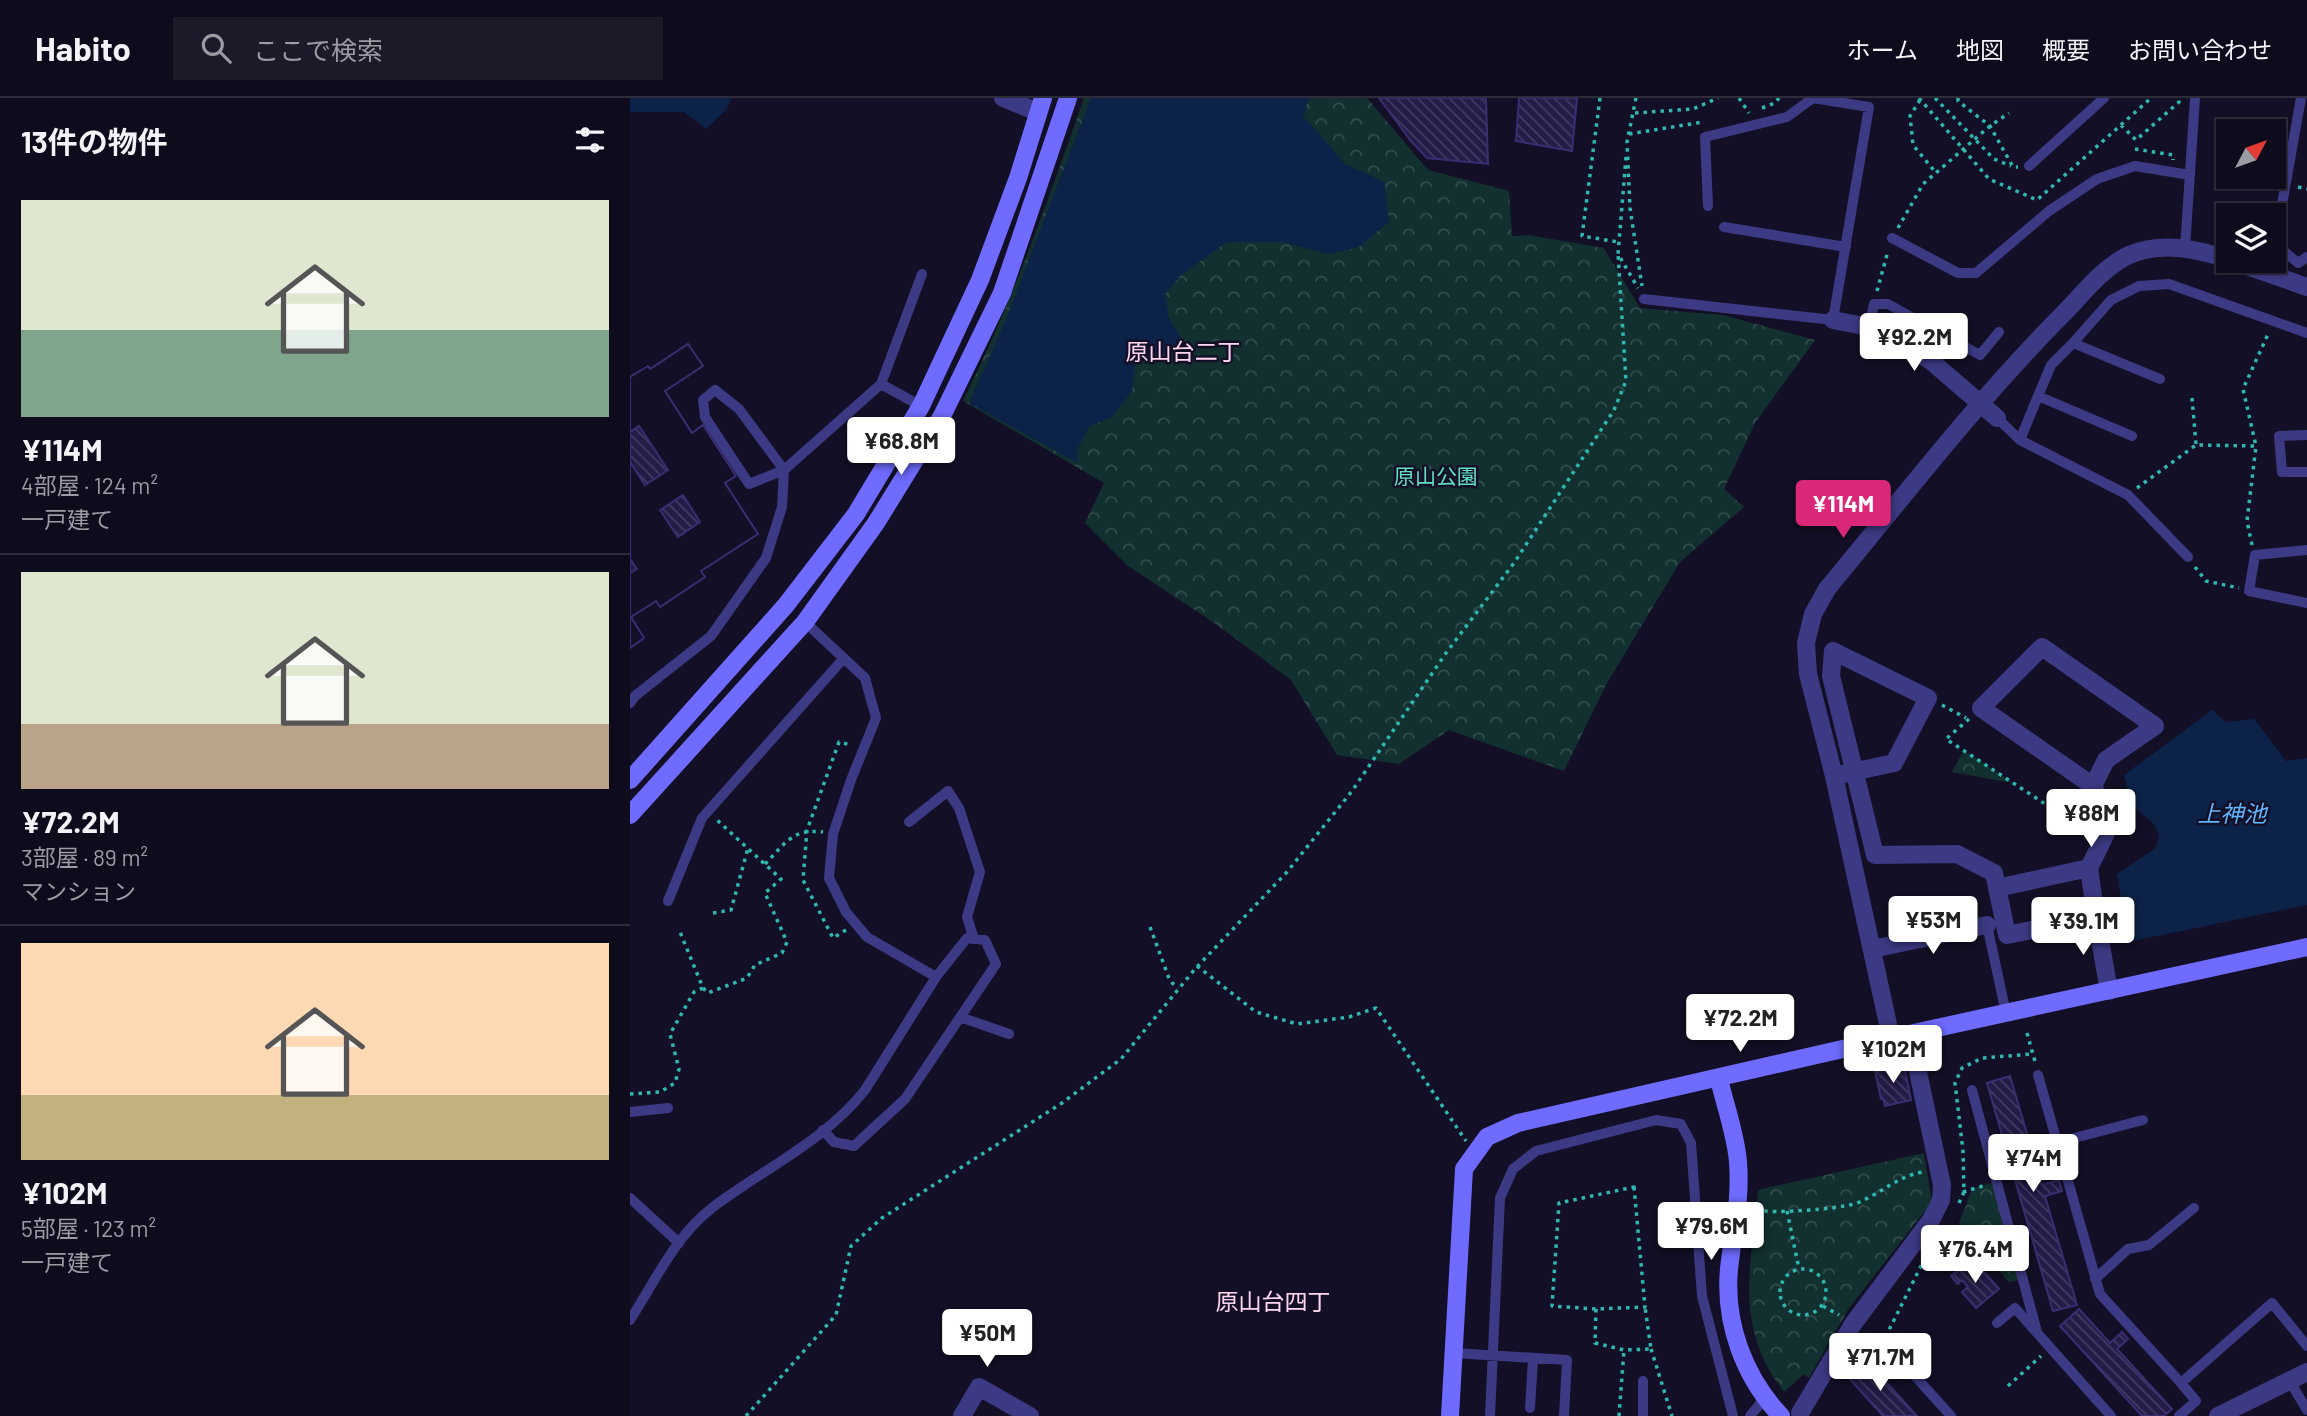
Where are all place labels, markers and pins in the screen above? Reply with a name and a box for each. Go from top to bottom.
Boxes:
pin: ¥92.2M [1857,314,1971,373]
pin: ¥68.8M [844,418,958,477]
pin: ¥114M [1794,480,1892,540]
pin: ¥88M [2050,790,2132,849]
pin: ¥53M [1892,896,1974,956]
pin: ¥39.1M [2026,898,2140,957]
pin: ¥72.2M [1683,995,1797,1054]
pin: ¥102M [1844,1026,1942,1085]
pin: ¥74M [1992,1134,2074,1194]
pin: ¥79.6M [1654,1202,1768,1262]
pin: ¥76.4M [1918,1226,2032,1285]
pin: ¥50M [946,1310,1028,1369]
pin: ¥71.7M [1823,1334,1937,1393]

